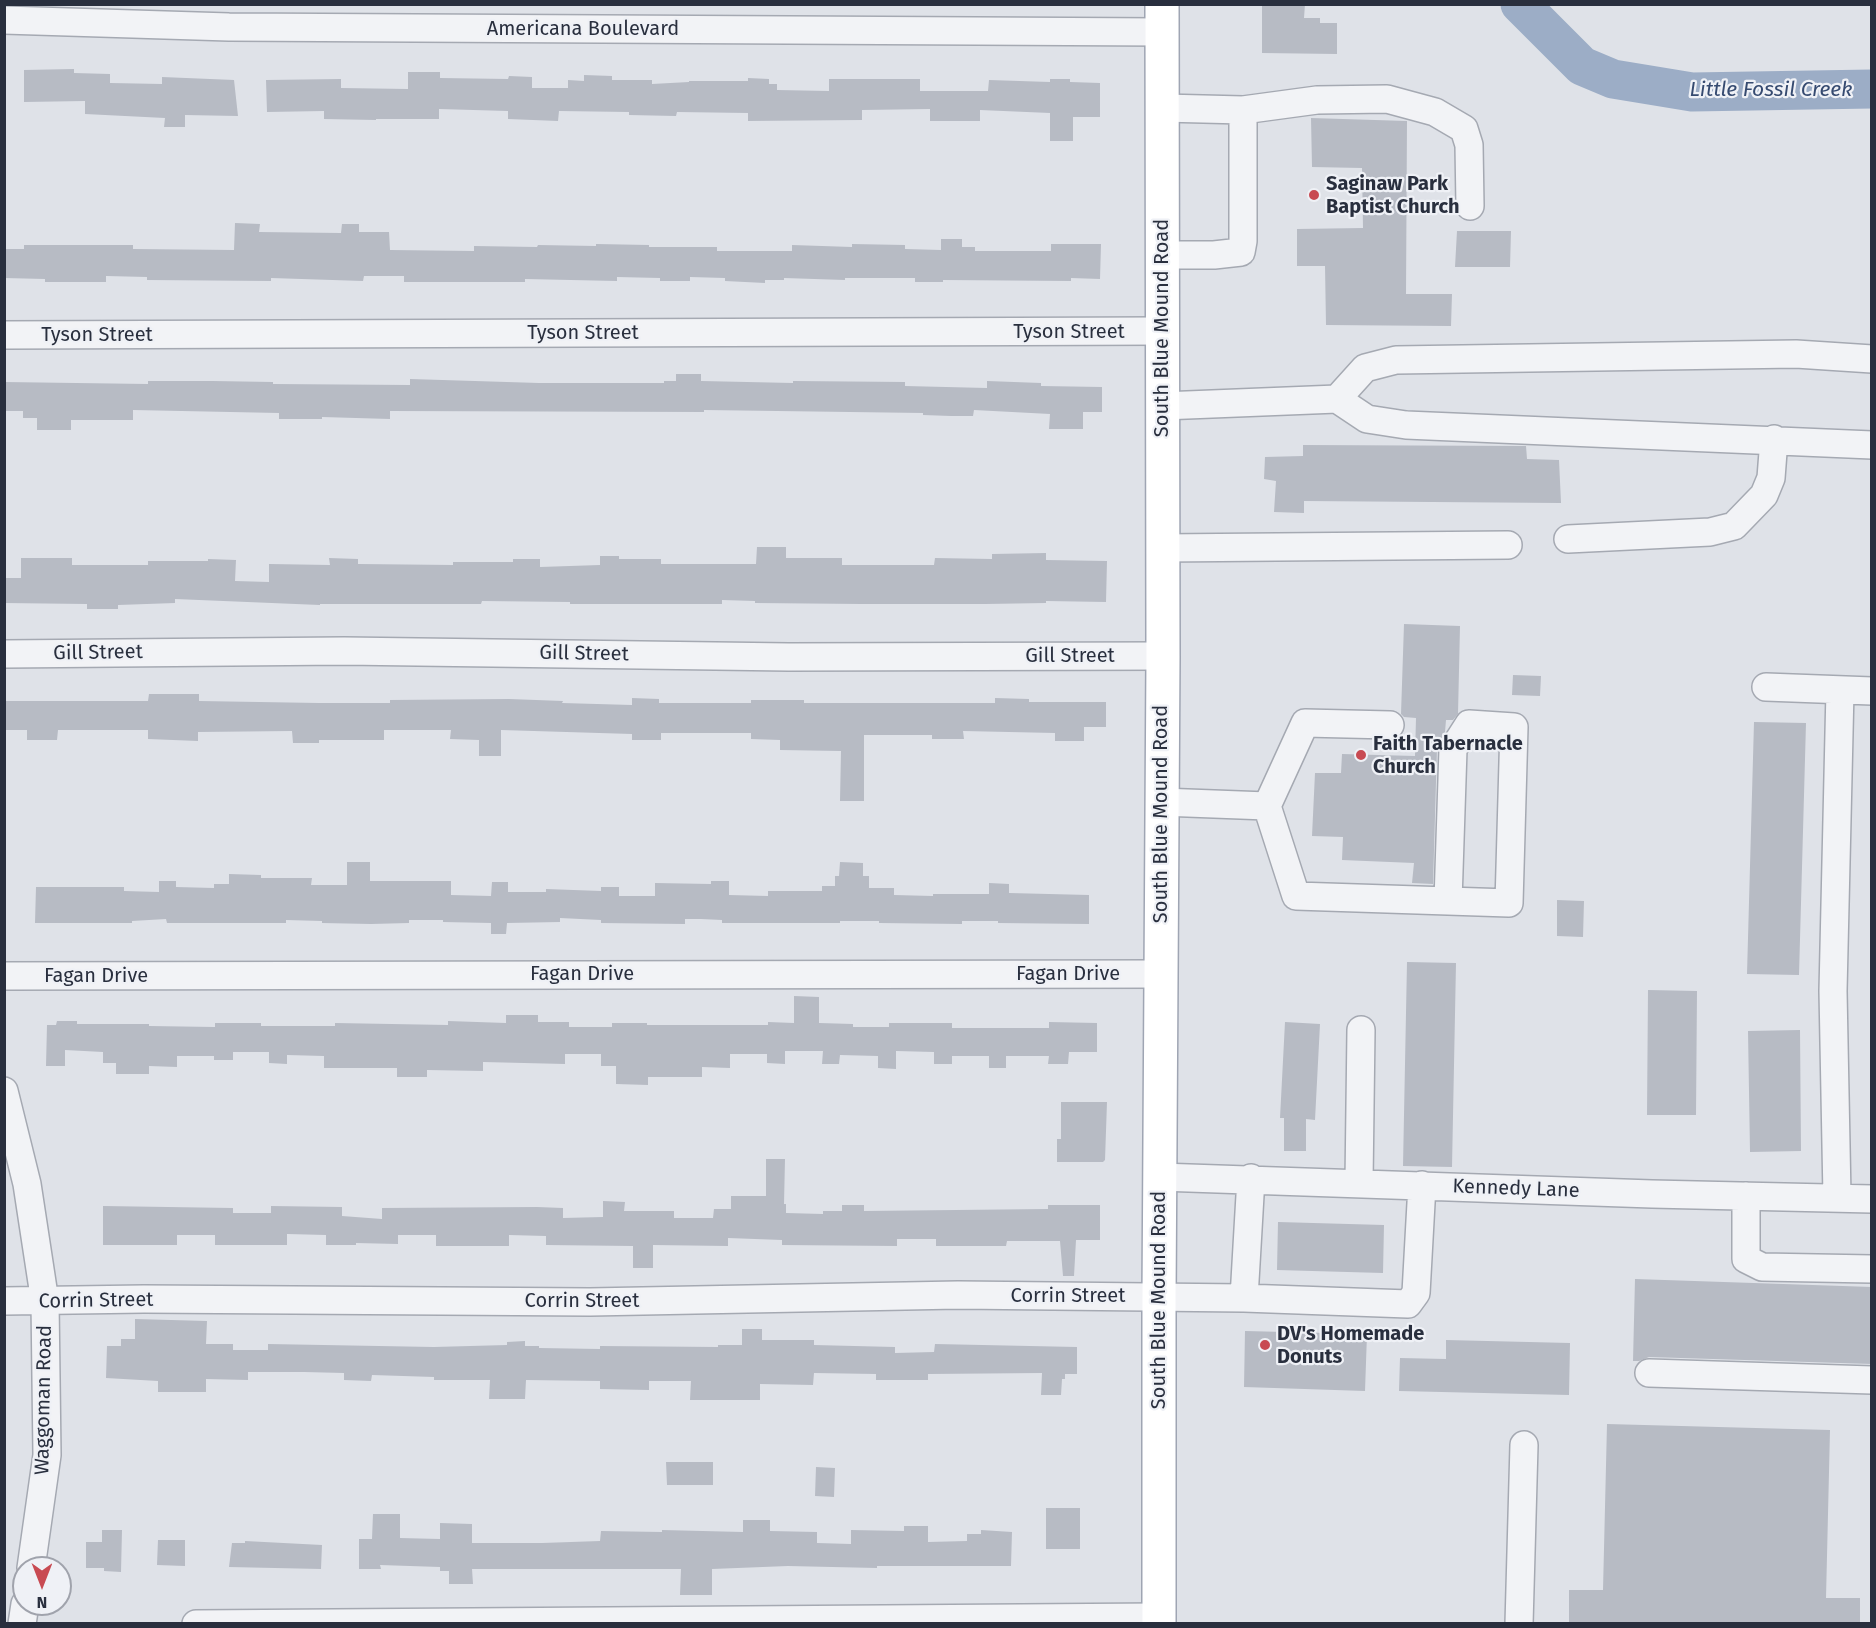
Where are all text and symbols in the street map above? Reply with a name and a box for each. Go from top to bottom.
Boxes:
street label: Americana Boulevard [487,17,679,41]
water label: Little Fossil Creek [1690,77,1852,103]
place label: Saginaw Park Baptist Church [1326,172,1460,219]
marker: Saginaw Park Baptist Church [1307,188,1321,202]
street label: South Blue Mound Road [1150,219,1174,437]
street label: Tyson Street [1013,320,1125,344]
street label: Tyson Street [527,321,639,345]
street label: Tyson Street [41,323,153,347]
street label: Gill Street [53,640,143,666]
street label: Gill Street [539,641,629,667]
street label: Gill Street [1025,644,1115,668]
street label: South Blue Mound Road [1149,705,1173,923]
place label: Faith Tabernacle Church [1373,732,1523,779]
marker: Faith Tabernacle Church [1354,748,1368,762]
street label: Fagan Drive [530,962,634,986]
street label: Fagan Drive [1016,962,1120,986]
street label: Fagan Drive [44,964,148,988]
street label: Kennedy Lane [1452,1175,1580,1203]
street label: South Blue Mound Road [1147,1191,1171,1409]
street label: Corrin Street [1011,1284,1125,1308]
street label: Corrin Street [38,1288,154,1314]
street label: Corrin Street [525,1289,639,1313]
place label: DV's Homemade Donuts [1277,1322,1424,1369]
street label: Waggoman Road [31,1325,57,1475]
marker: DV's Homemade Donuts [1258,1338,1272,1352]
north arrow [12,1556,72,1616]
text: N [37,1593,47,1612]

